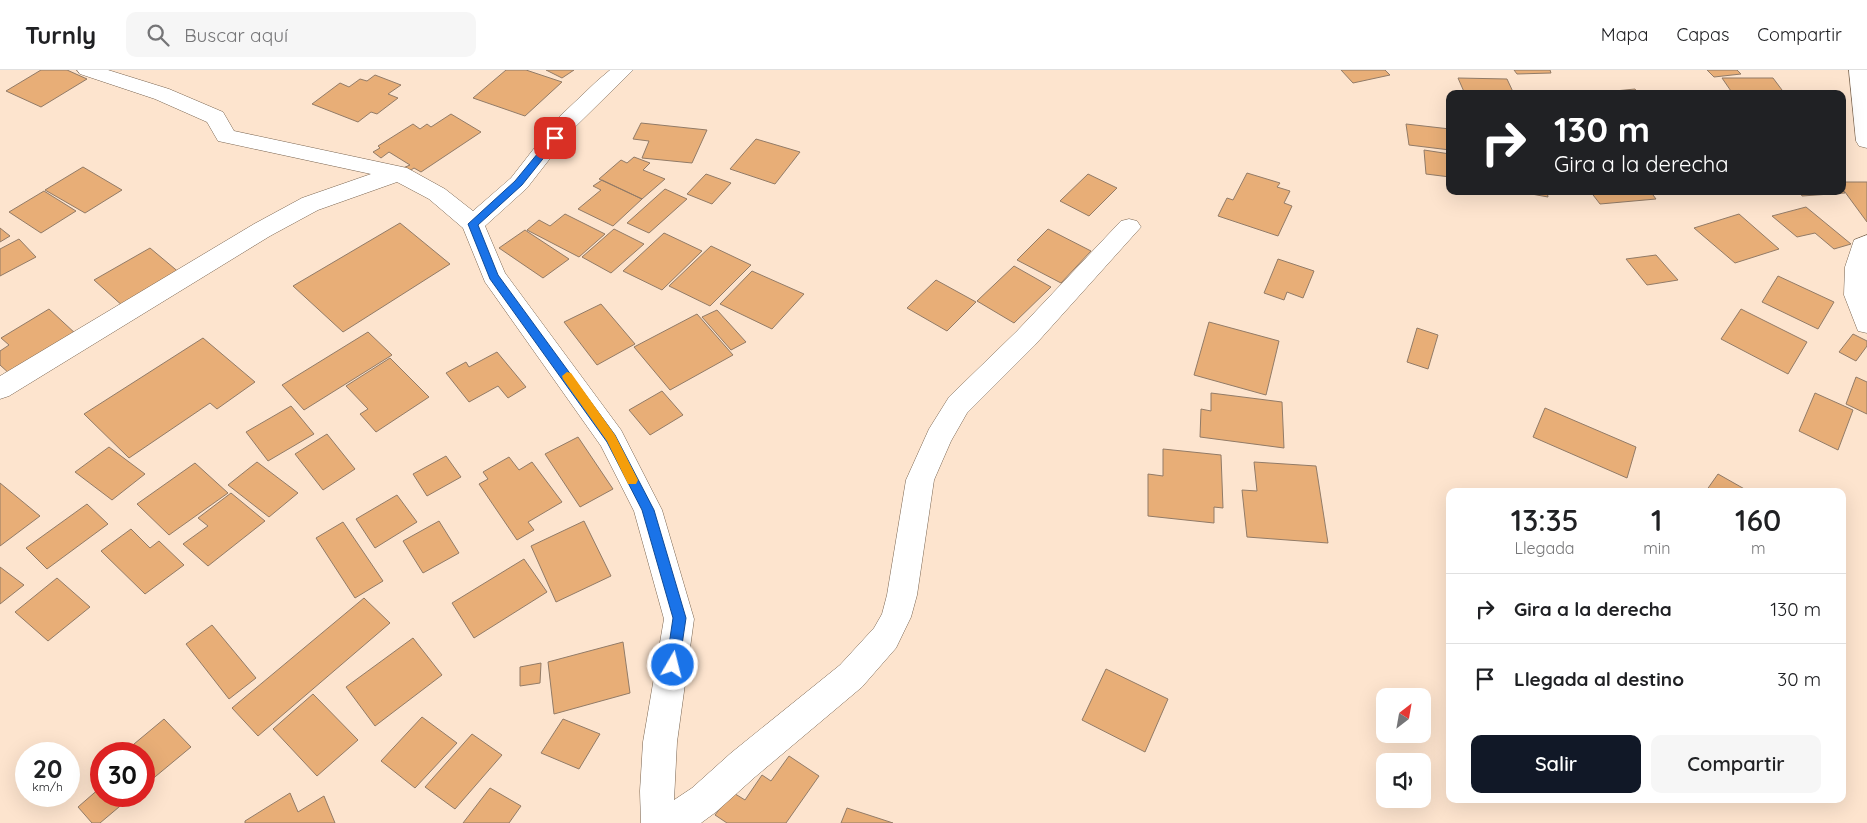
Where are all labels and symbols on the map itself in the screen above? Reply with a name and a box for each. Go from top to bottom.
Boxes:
pin [534,117,576,159]
position arrow [646,638,698,690]
north arrow [1376,688,1431,742]
speed limit sign: 30 [90,742,155,807]

